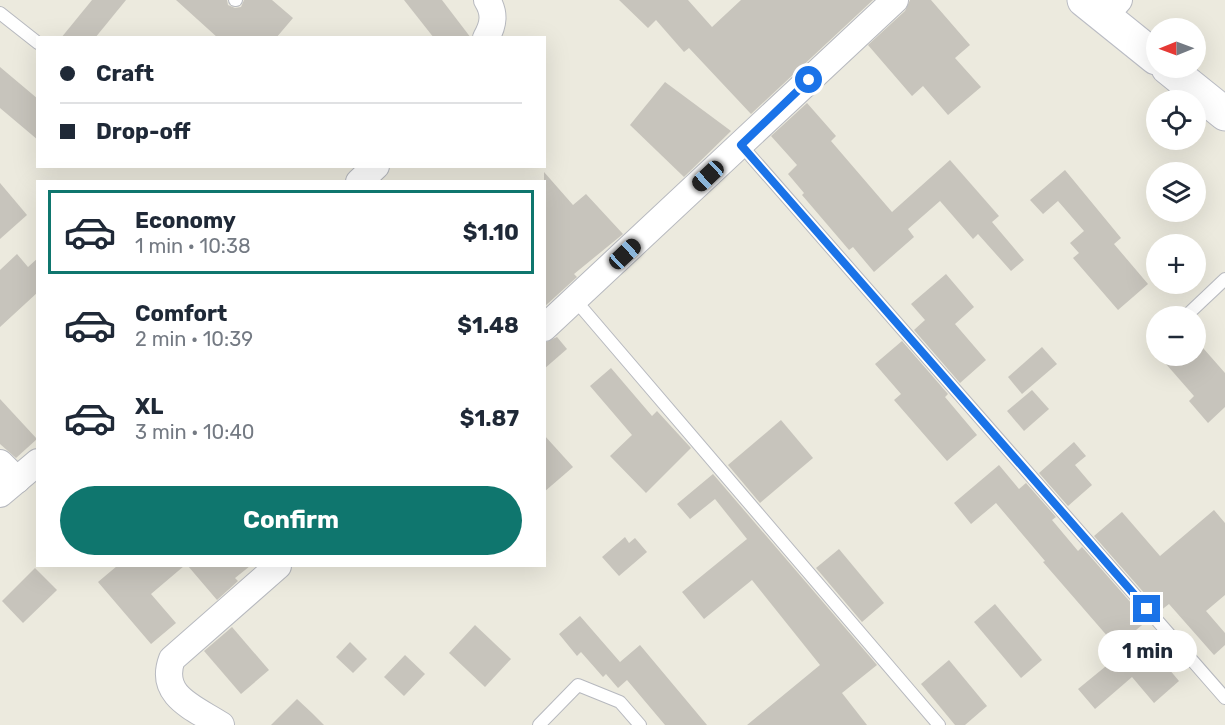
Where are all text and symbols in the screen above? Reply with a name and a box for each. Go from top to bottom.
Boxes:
north arrow [1146,18,1206,78]
map controls [1146,18,1206,366]
text: Craft [96,60,154,87]
route start [795,66,822,93]
button: locate [1146,90,1206,150]
text: Drop-off [96,118,191,145]
car [689,157,727,195]
button: layers [1146,162,1206,222]
icon: car [63,205,117,259]
text: Economy [135,207,236,234]
text: $1.10 [463,219,519,246]
text: 1 min · 10:38 [135,234,251,258]
button: + [1146,234,1206,294]
car [606,235,644,273]
icon: car [63,298,117,352]
text: Comfort [135,300,227,327]
button: − [1146,306,1206,366]
text: $1.48 [457,312,519,339]
text: 2 min · 10:39 [135,327,253,351]
icon: car [63,391,117,445]
text: XL [135,393,163,420]
text: $1.87 [460,405,519,432]
text: 3 min · 10:40 [135,420,255,444]
button: Confirm [60,486,522,555]
route end [1133,595,1160,622]
callout: 1 min [1098,630,1196,672]
text: 1 min [1122,639,1173,663]

